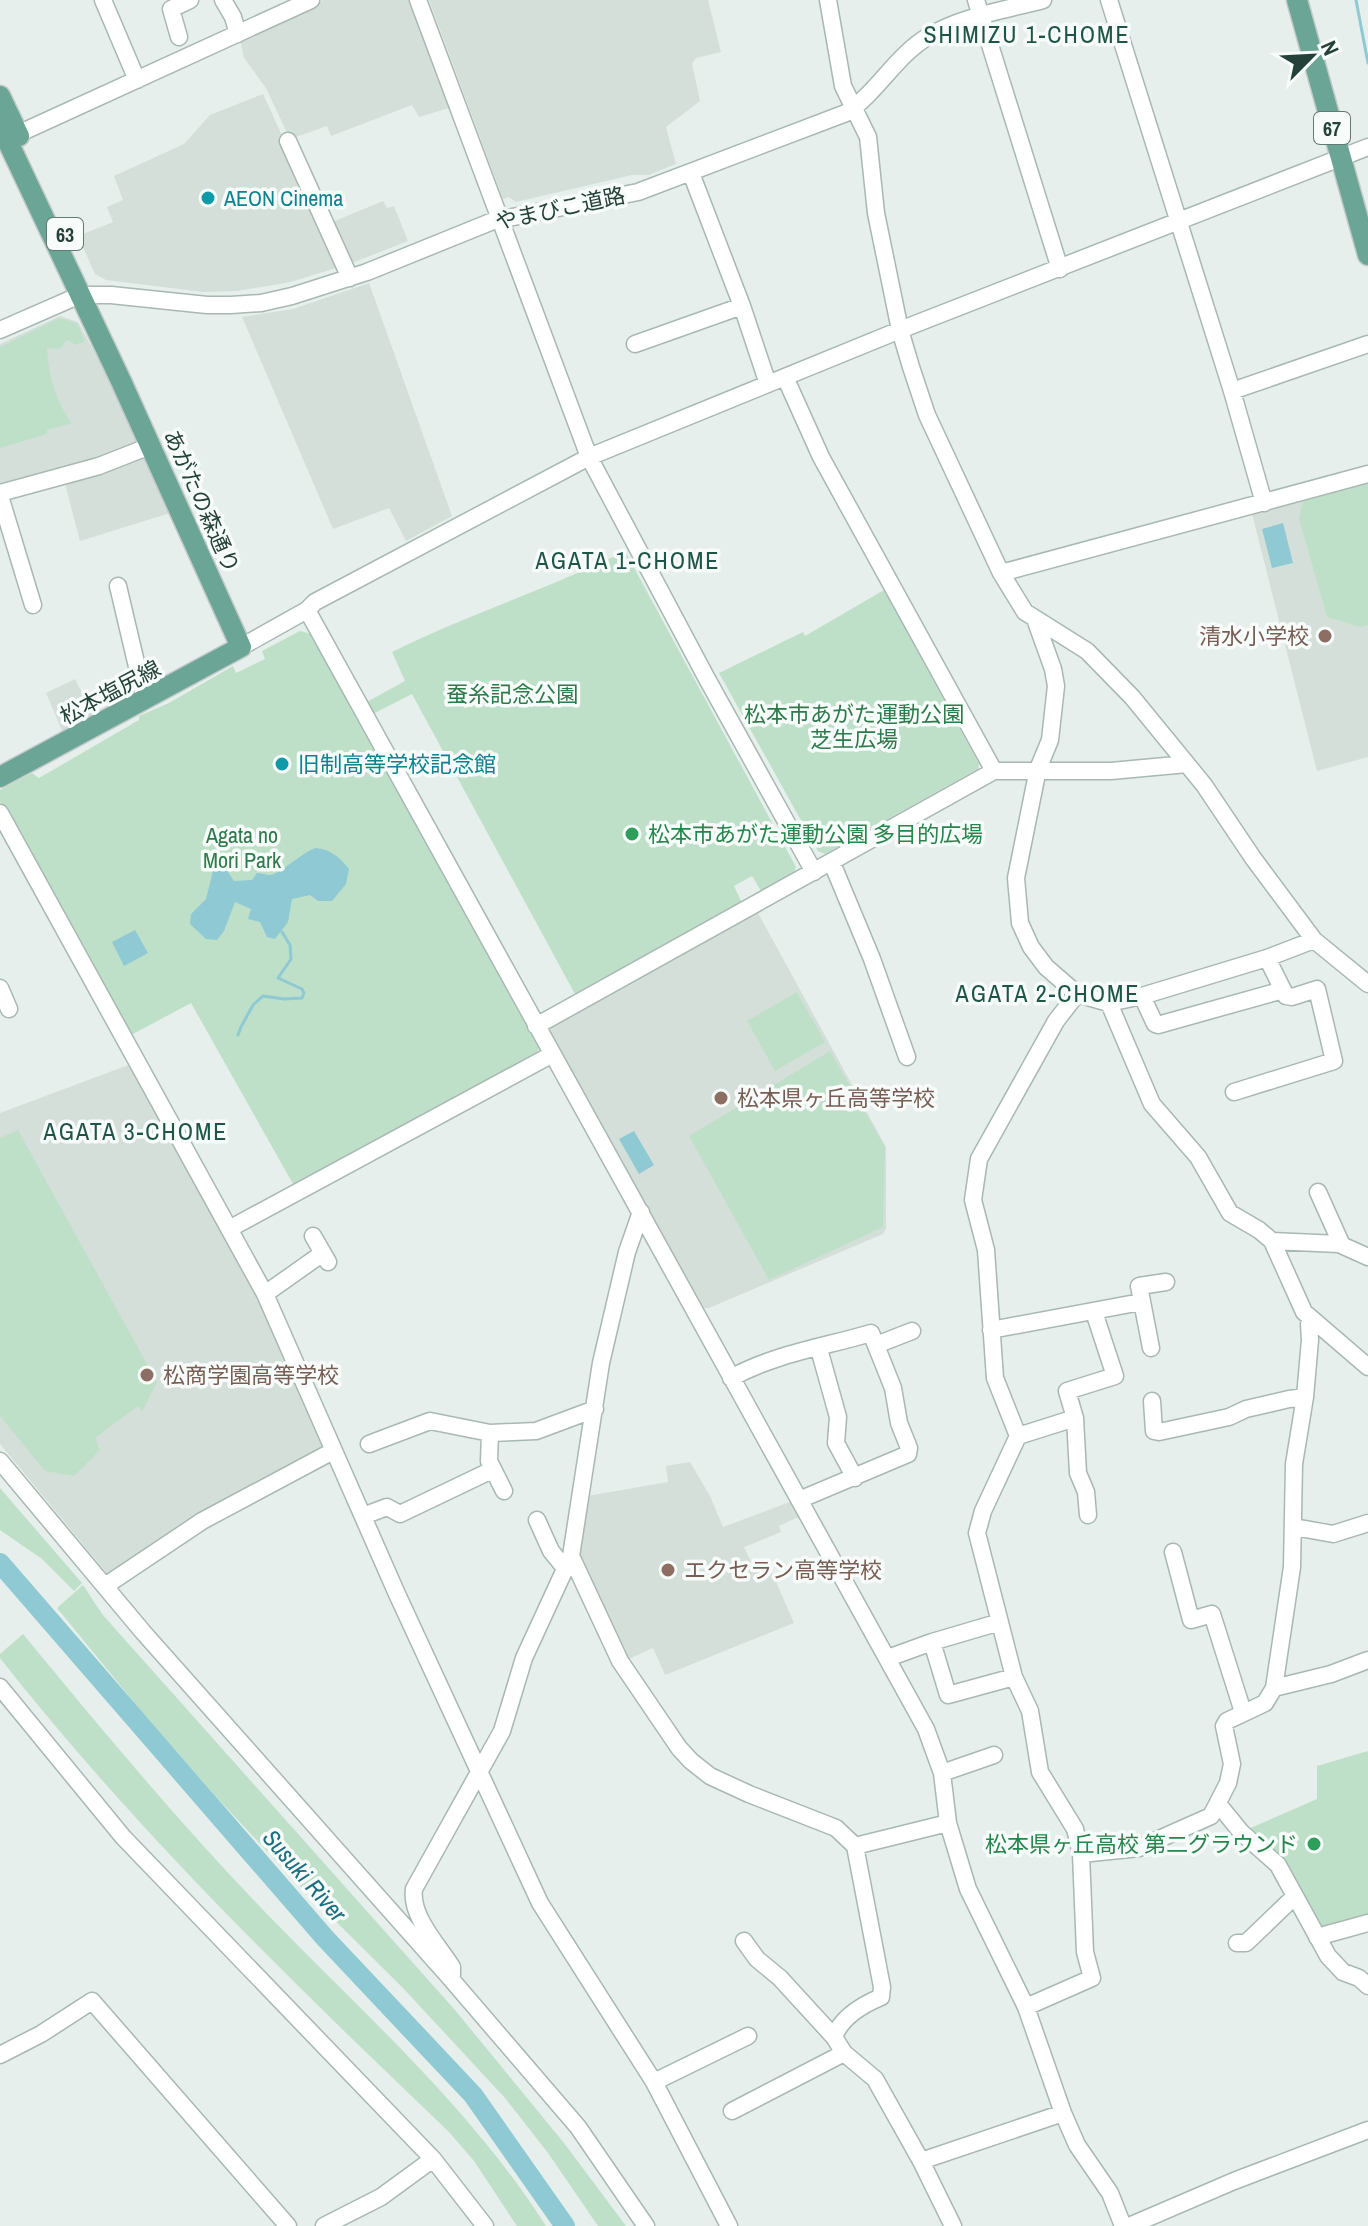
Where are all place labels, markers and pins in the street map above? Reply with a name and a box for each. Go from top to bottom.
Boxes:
place label: AEON Cinema [223,183,343,213]
marker: AEON Cinema [199,189,217,207]
place label: 清水小学校 [1199,621,1309,651]
marker: 清水小学校 [1316,627,1334,645]
place label: 旧制高等学校記念館 [298,749,496,779]
marker: 旧制高等学校記念館 [273,755,291,773]
place label: 松本市あがた運動公園 多目的広場 [648,819,983,849]
marker: 松本市あがた運動公園 多目的広場 [623,825,641,843]
place label: 松本県ヶ丘高等学校 [737,1083,935,1113]
marker: 松本県ヶ丘高等学校 [712,1089,730,1107]
place label: 松商学園高等学校 [163,1360,339,1390]
marker: 松商学園高等学校 [138,1366,156,1384]
place label: エクセラン高等学校 [684,1555,882,1585]
marker: エクセラン高等学校 [659,1561,677,1579]
place label: 松本県ヶ丘高校 第二グラウンド [985,1829,1298,1859]
marker: 松本県ヶ丘高校 第二グラウンド [1305,1835,1323,1853]

